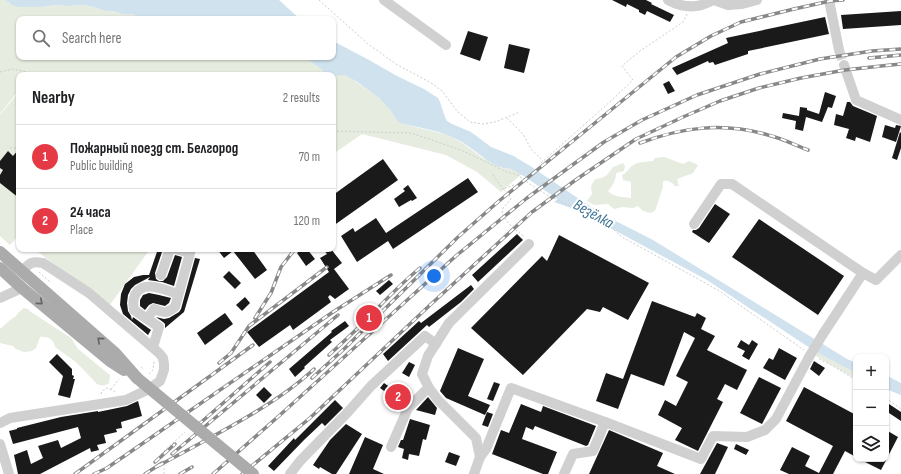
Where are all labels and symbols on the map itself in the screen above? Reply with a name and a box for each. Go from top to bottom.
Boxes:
water label: Везёлка [570,196,617,233]
your location [424,266,444,286]
one-way arrow [35,298,43,305]
pin: 1 [356,303,382,333]
one-way arrow [97,337,105,345]
pin: 2 [385,382,411,412]

